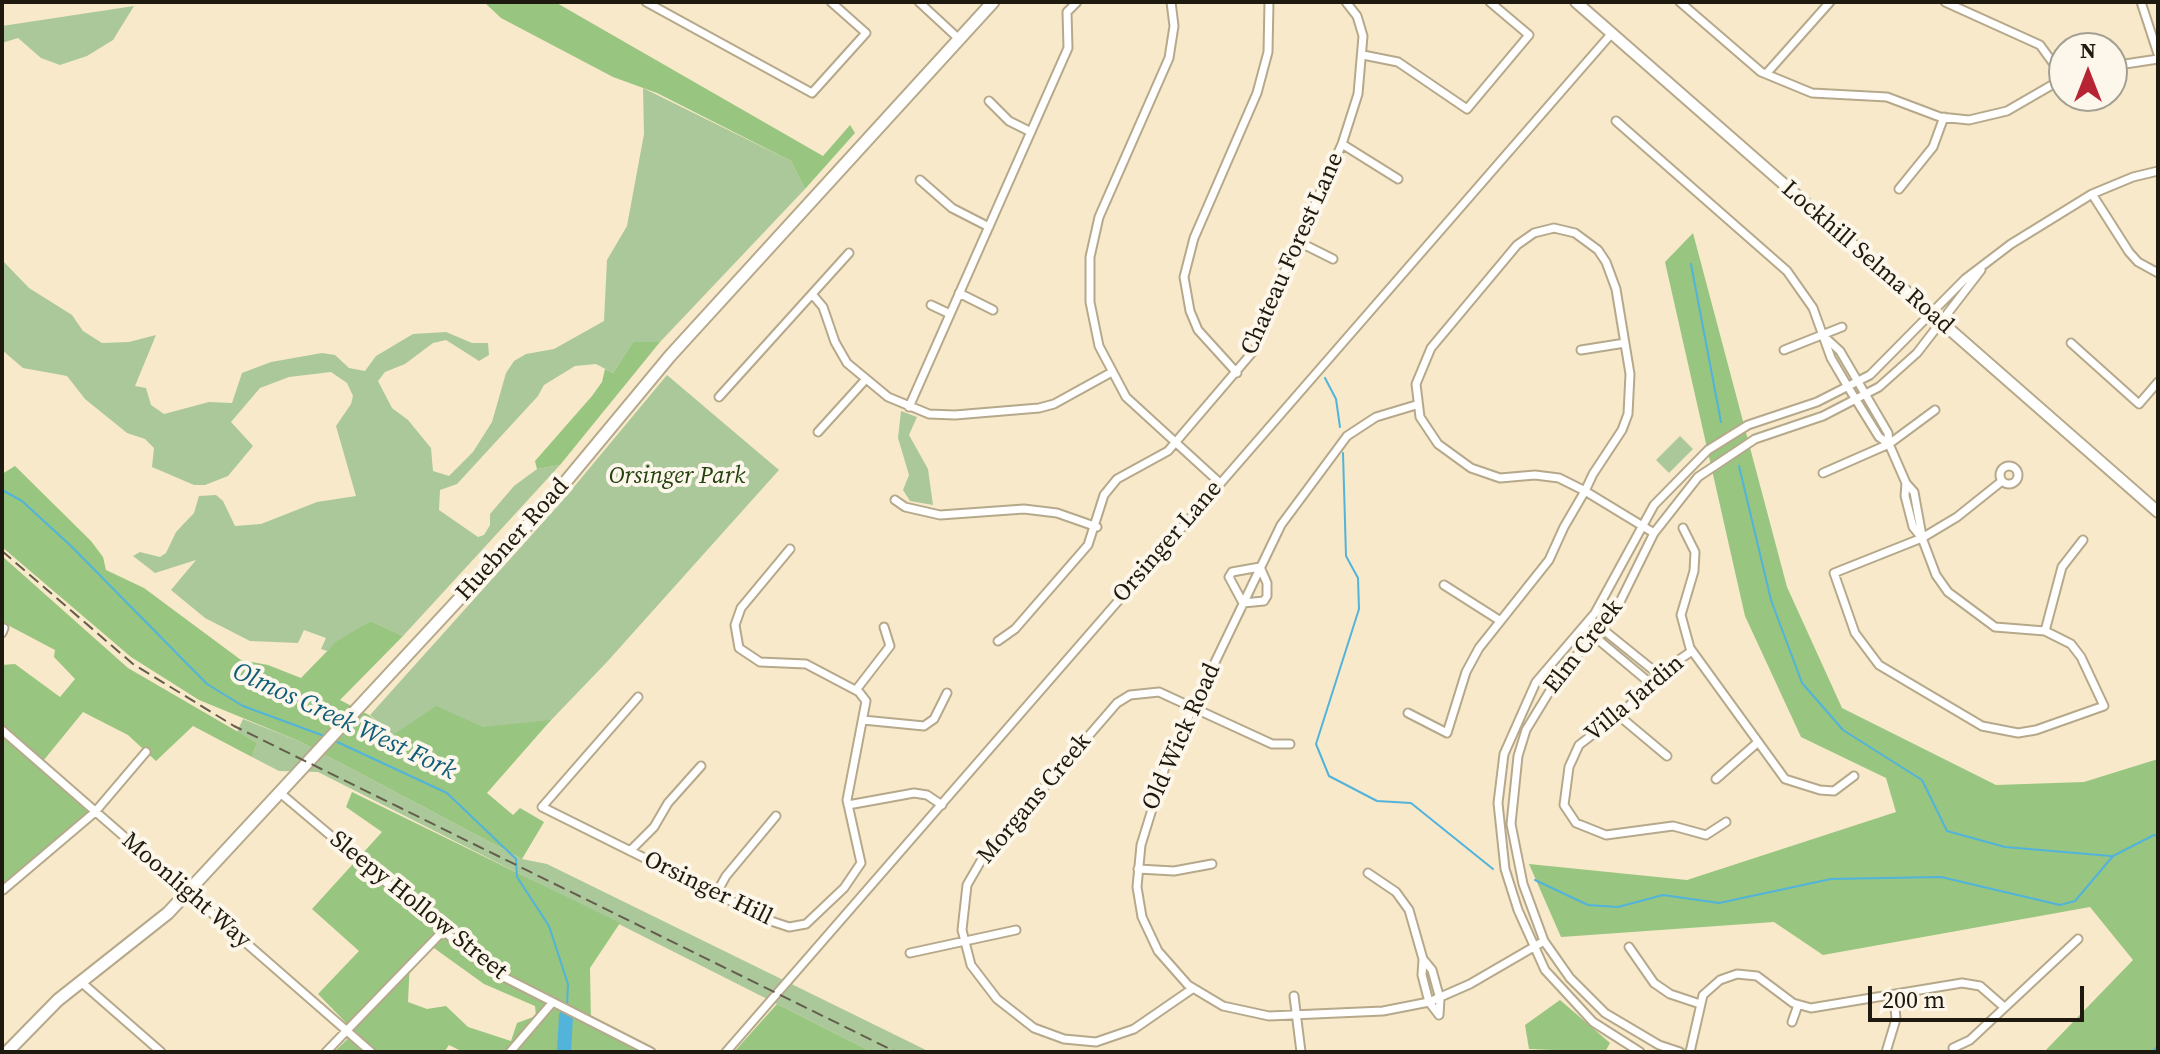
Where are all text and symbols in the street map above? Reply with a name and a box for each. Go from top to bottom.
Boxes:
north arrow [2048,32,2128,112]
text: N [2080,35,2096,65]
street label: Chateau Forest Lane [1235,148,1351,360]
street label: Lockhill Selma Road [1775,175,1959,341]
park label: Orsinger Park [609,463,745,491]
street label: Huebner Road [450,473,576,607]
street label: Orsinger Lane [1107,475,1229,609]
street label: Elm Creek [1538,594,1630,700]
street label: Villa Jardin [1580,649,1690,749]
water label: Olmos Creek West Fork [227,657,461,787]
street label: Old Wick Road [1137,659,1227,815]
street label: Morgans Creek [972,728,1098,870]
street label: Sleepy Hollow Street [323,826,513,986]
street label: Moonlight Way [115,827,257,955]
street label: Orsinger Hill [639,845,777,933]
scale bar [1872,970,2088,1020]
text: 200 m [1882,983,1945,1016]

